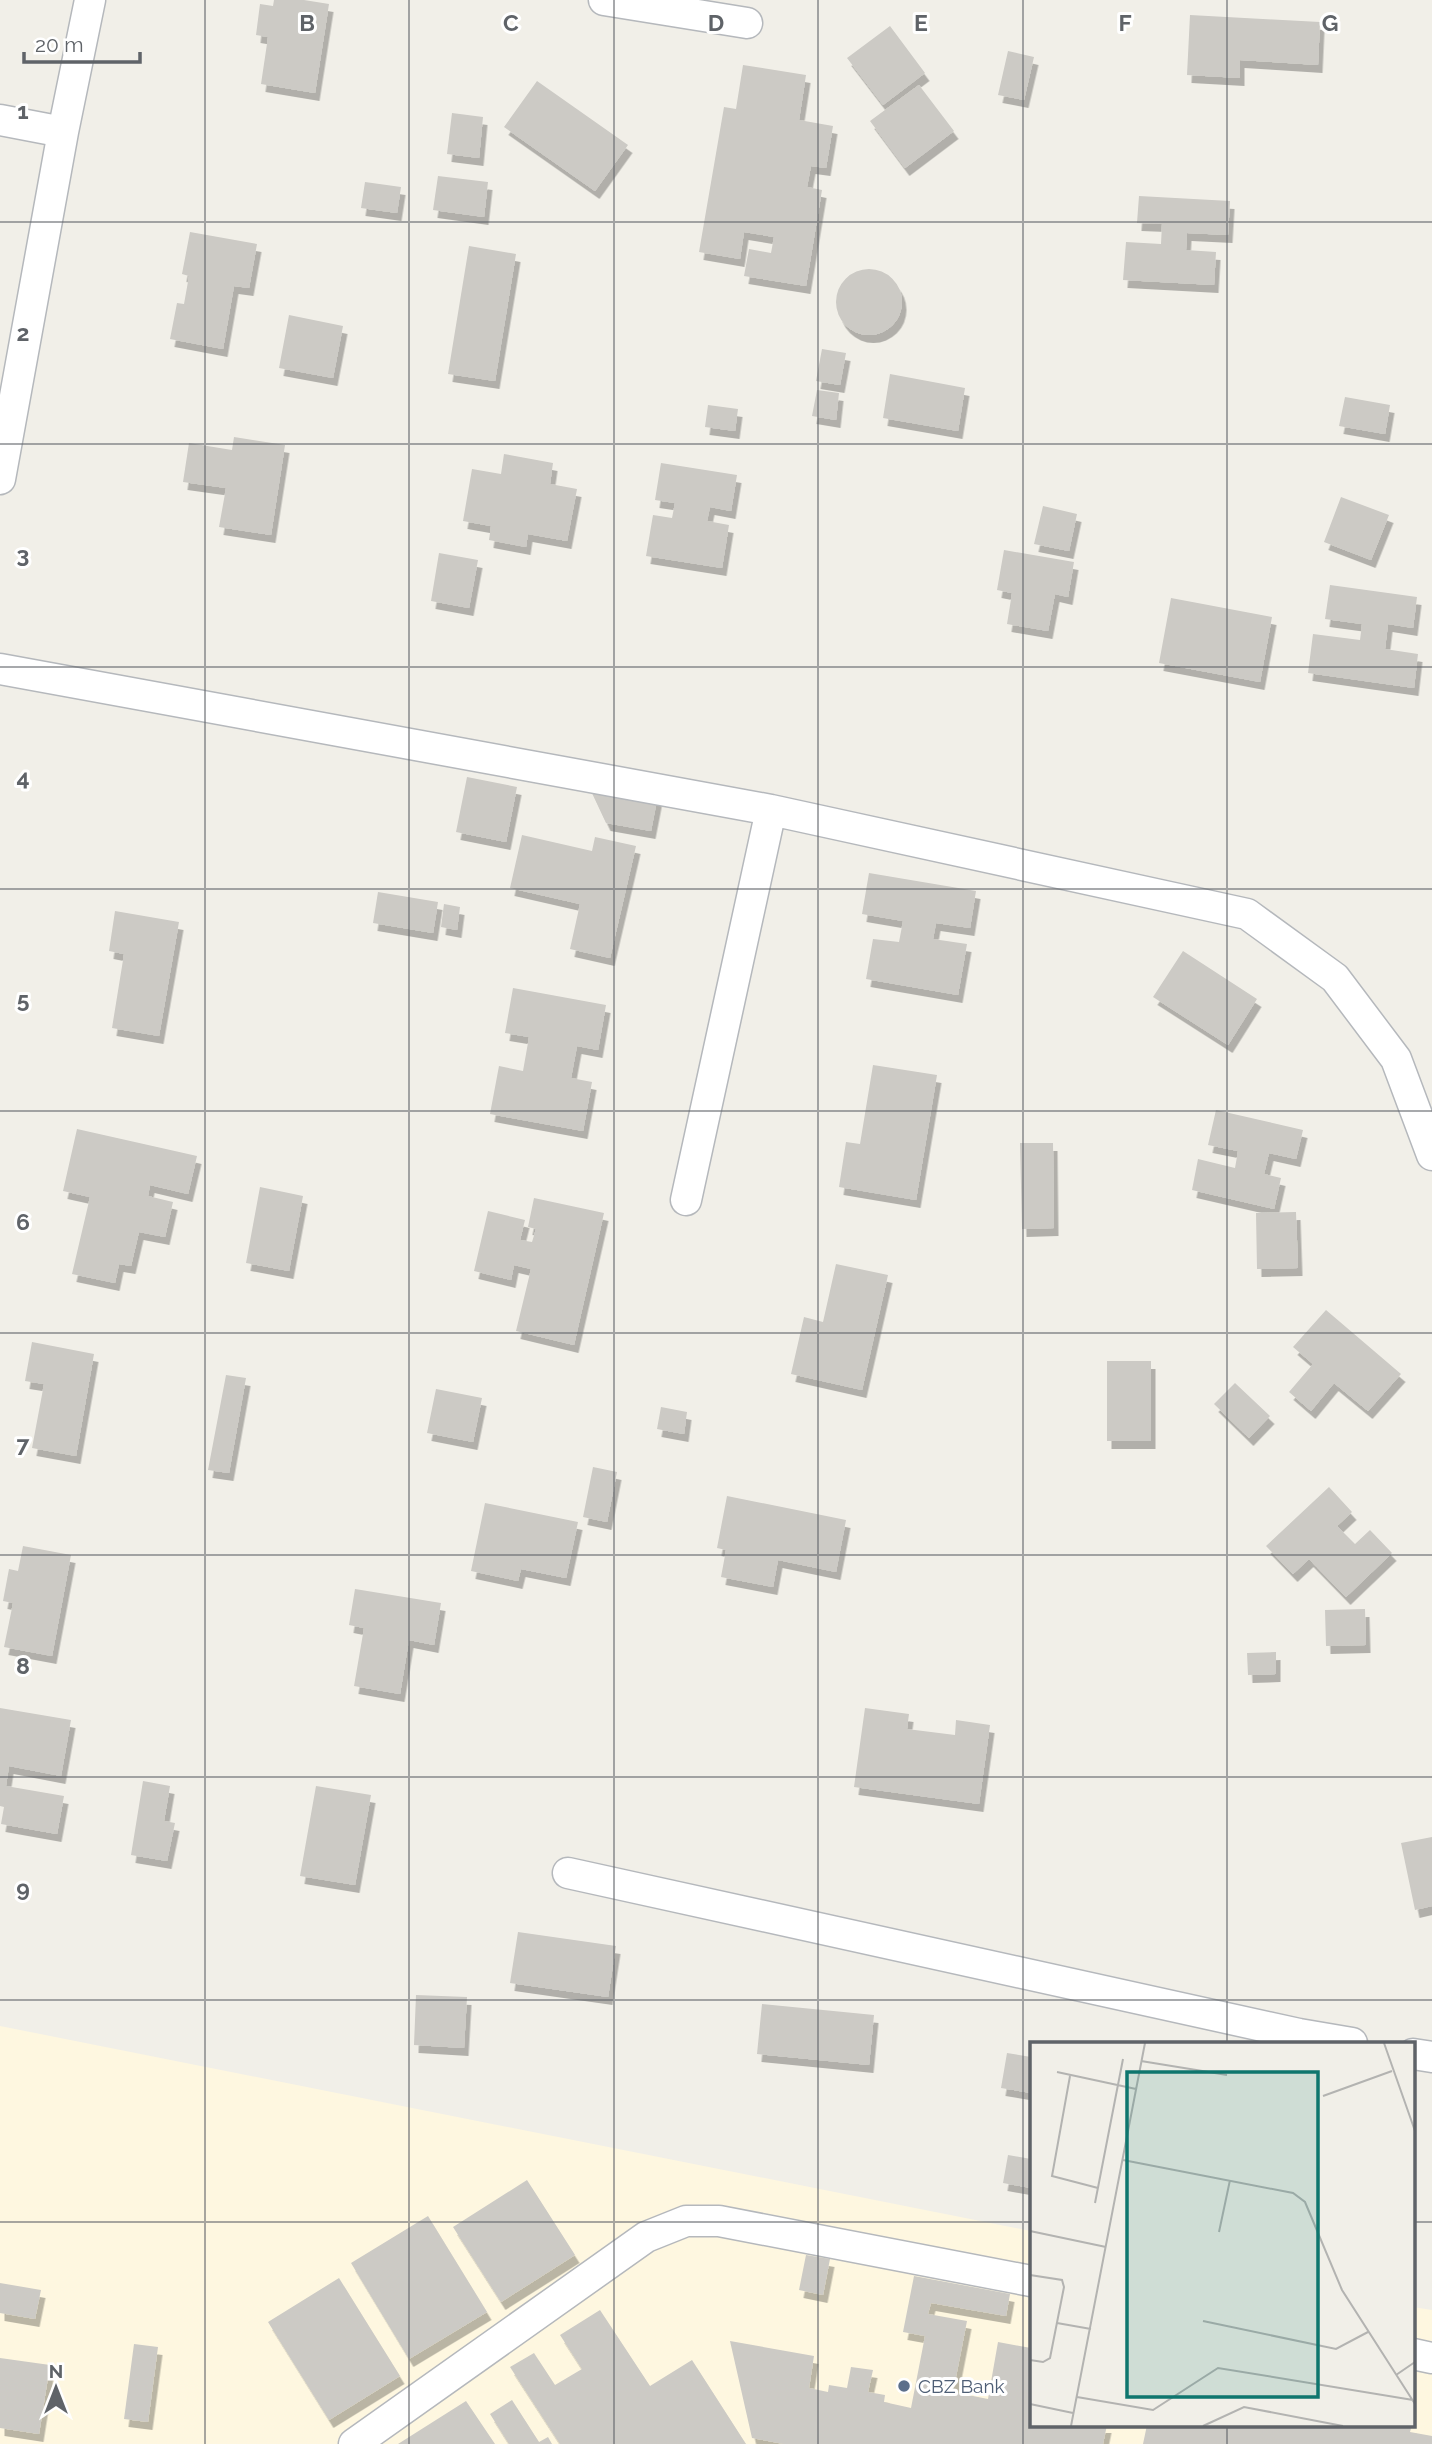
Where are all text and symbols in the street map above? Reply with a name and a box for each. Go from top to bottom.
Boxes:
text: B [299,9,315,36]
text: C [503,9,519,36]
text: D [708,9,724,36]
text: E [914,9,928,36]
text: F [1118,9,1132,36]
text: G [1322,9,1338,36]
scale bar [24,21,140,65]
text: 20 m [35,32,83,57]
text: 1 [17,97,29,124]
text: 2 [17,319,29,346]
text: 3 [17,541,29,568]
text: 4 [16,764,30,791]
text: 5 [17,986,30,1013]
text: 6 [16,1208,30,1235]
text: 7 [17,1430,30,1457]
text: 8 [16,1652,30,1679]
text: 9 [16,1875,30,1902]
inset map [1030,2042,1414,2426]
north arrow [21,2353,91,2423]
text: N [49,2360,63,2382]
place label: CBZ Bank [918,2375,1005,2397]
marker: CBZ Bank [896,2378,912,2394]

